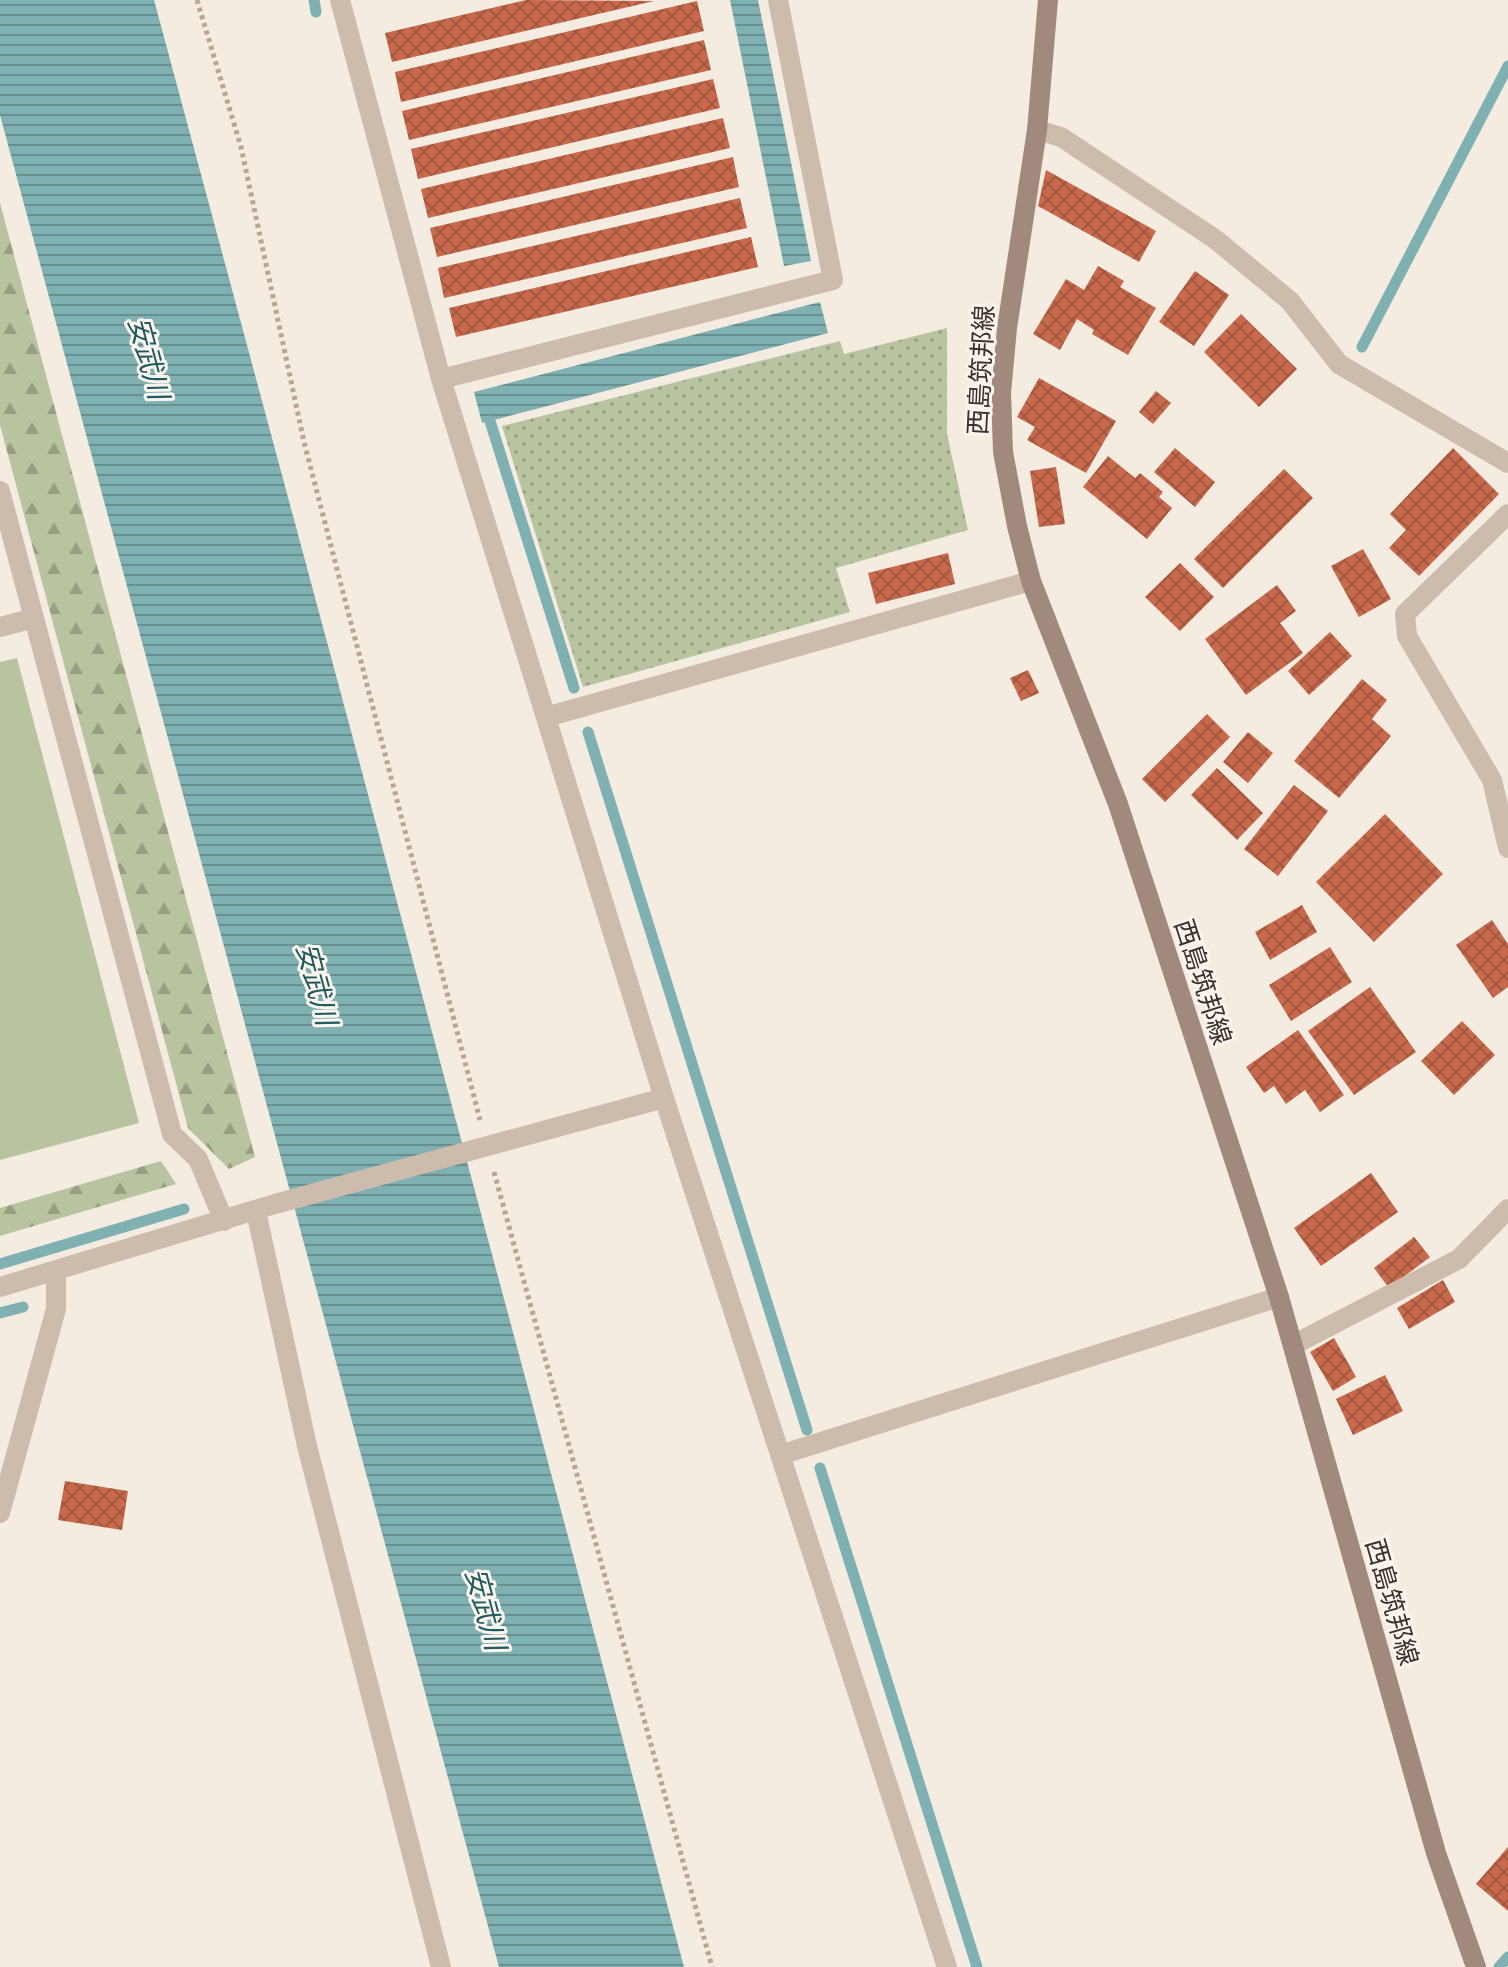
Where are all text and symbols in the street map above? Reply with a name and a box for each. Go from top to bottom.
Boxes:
street label: 西島筑邦線 [961,304,1001,436]
water label: 安武川 [121,313,178,406]
street label: 西島筑邦線 [1167,915,1239,1049]
water label: 安武川 [289,939,346,1032]
street label: 西島筑邦線 [1358,1535,1426,1669]
water label: 安武川 [458,1564,515,1657]

